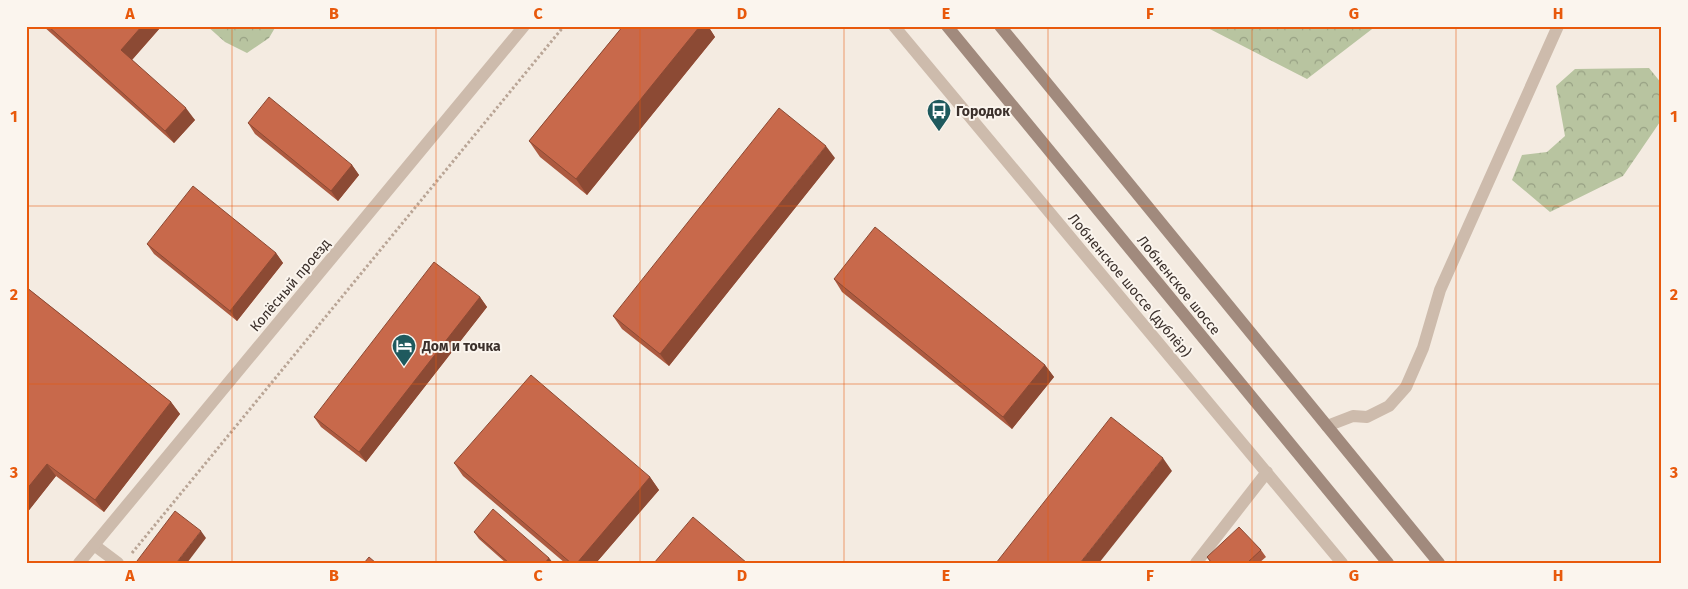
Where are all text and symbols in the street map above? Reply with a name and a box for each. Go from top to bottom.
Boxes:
text: A [124,4,135,23]
text: B [329,4,339,23]
text: C [533,4,543,23]
text: D [737,4,747,23]
text: E [942,4,950,23]
text: F [1146,4,1154,23]
text: G [1349,4,1359,23]
text: H [1553,4,1563,23]
bus stop icon: Городок [926,98,952,132]
place label: Городок [956,103,1010,120]
text: 1 [10,107,18,126]
text: 1 [1670,107,1678,126]
street label: Лобненское шоссе (дублёр) [1065,210,1195,360]
street label: Лобненское шоссе [1134,232,1224,338]
street label: Колёсный проезд [247,235,334,335]
text: 2 [10,285,18,304]
text: 2 [1670,285,1678,304]
hotel icon: Дом и точка [391,333,417,367]
place label: Дом и точка [421,338,501,355]
text: 3 [9,463,18,482]
text: 3 [1669,463,1678,482]
text: A [124,566,135,585]
text: B [329,566,339,585]
text: C [533,566,543,585]
text: D [737,566,747,585]
text: E [942,566,950,585]
text: F [1146,566,1154,585]
text: G [1349,566,1359,585]
text: H [1553,566,1563,585]

